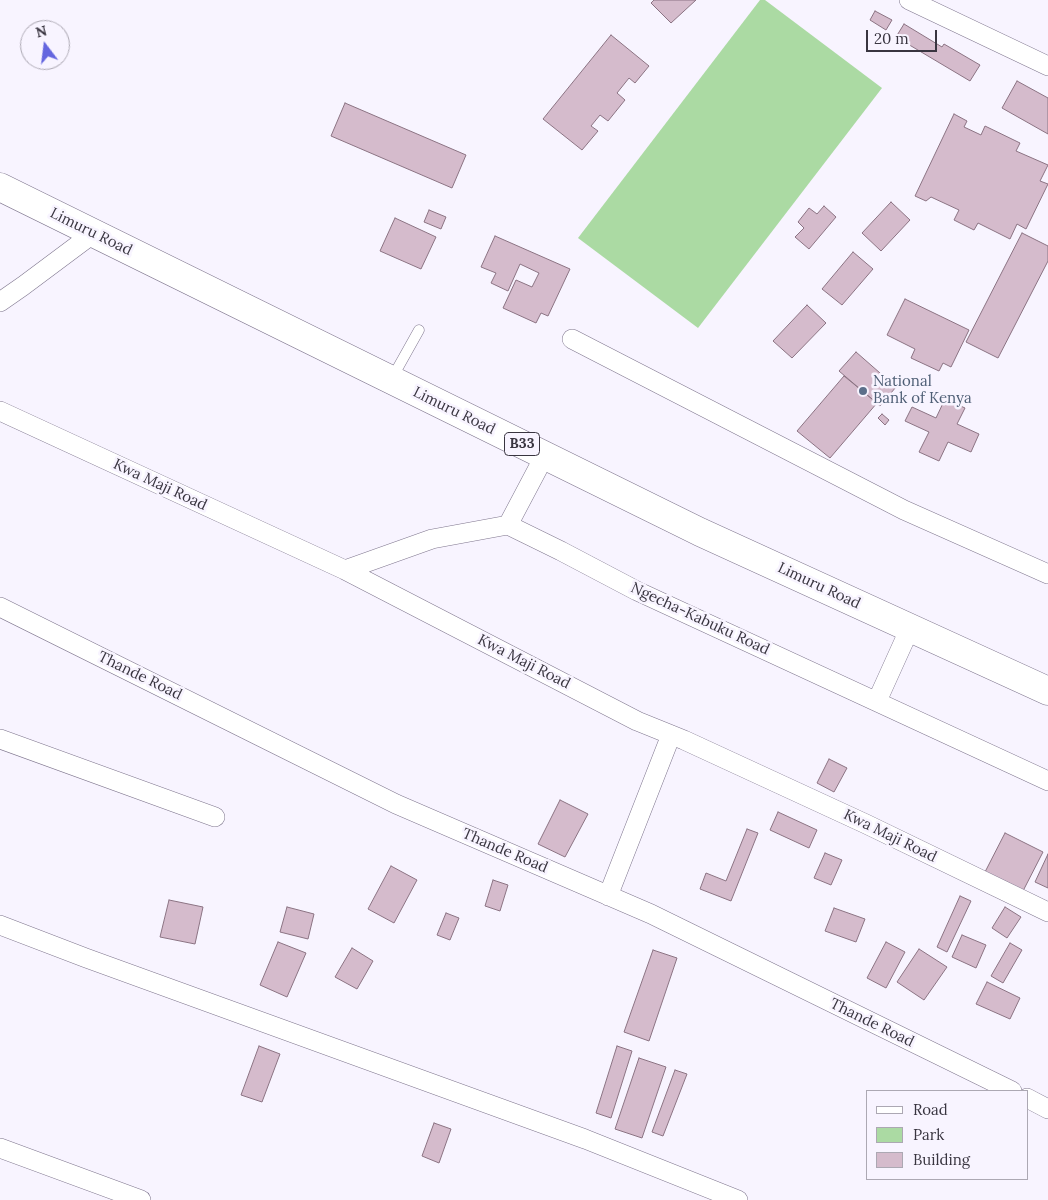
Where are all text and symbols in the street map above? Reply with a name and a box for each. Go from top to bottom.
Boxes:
north arrow [20,20,70,70]
scale bar [868,20,939,52]
text: N [34,21,49,42]
text: 20 m [874,29,909,48]
street label: Limuru Road [47,204,135,260]
place label: National Bank of Kenya [873,373,972,408]
street label: Limuru Road [410,383,498,439]
marker: National Bank of Kenya [857,385,869,397]
road number: B33 [504,432,540,456]
street label: Kwa Maji Road [110,455,210,515]
street label: Limuru Road [775,559,863,613]
street label: Ngecha-Kabuku Road [628,579,772,659]
street label: Kwa Maji Road [475,631,573,693]
street label: Thande Road [95,648,185,704]
street label: Kwa Maji Road [840,806,940,866]
street label: Thande Road [459,825,551,877]
street label: Thande Road [827,995,917,1051]
legend [866,1090,1028,1180]
text: Road [913,1100,948,1119]
text: Park [913,1125,944,1144]
text: Building [913,1150,970,1169]

